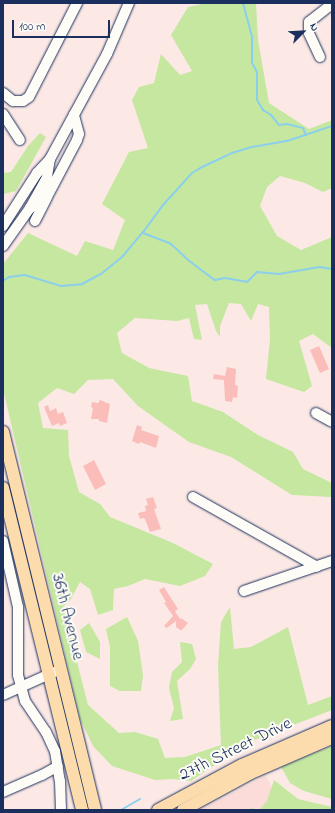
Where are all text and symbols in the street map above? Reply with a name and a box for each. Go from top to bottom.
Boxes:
scale bar [14,12,112,38]
north arrow [283,12,323,52]
text: 100 m [19,18,46,36]
text: N [305,20,323,34]
street label: 36th Avenue [46,572,88,662]
street label: 27th Street Drive [176,713,296,787]

